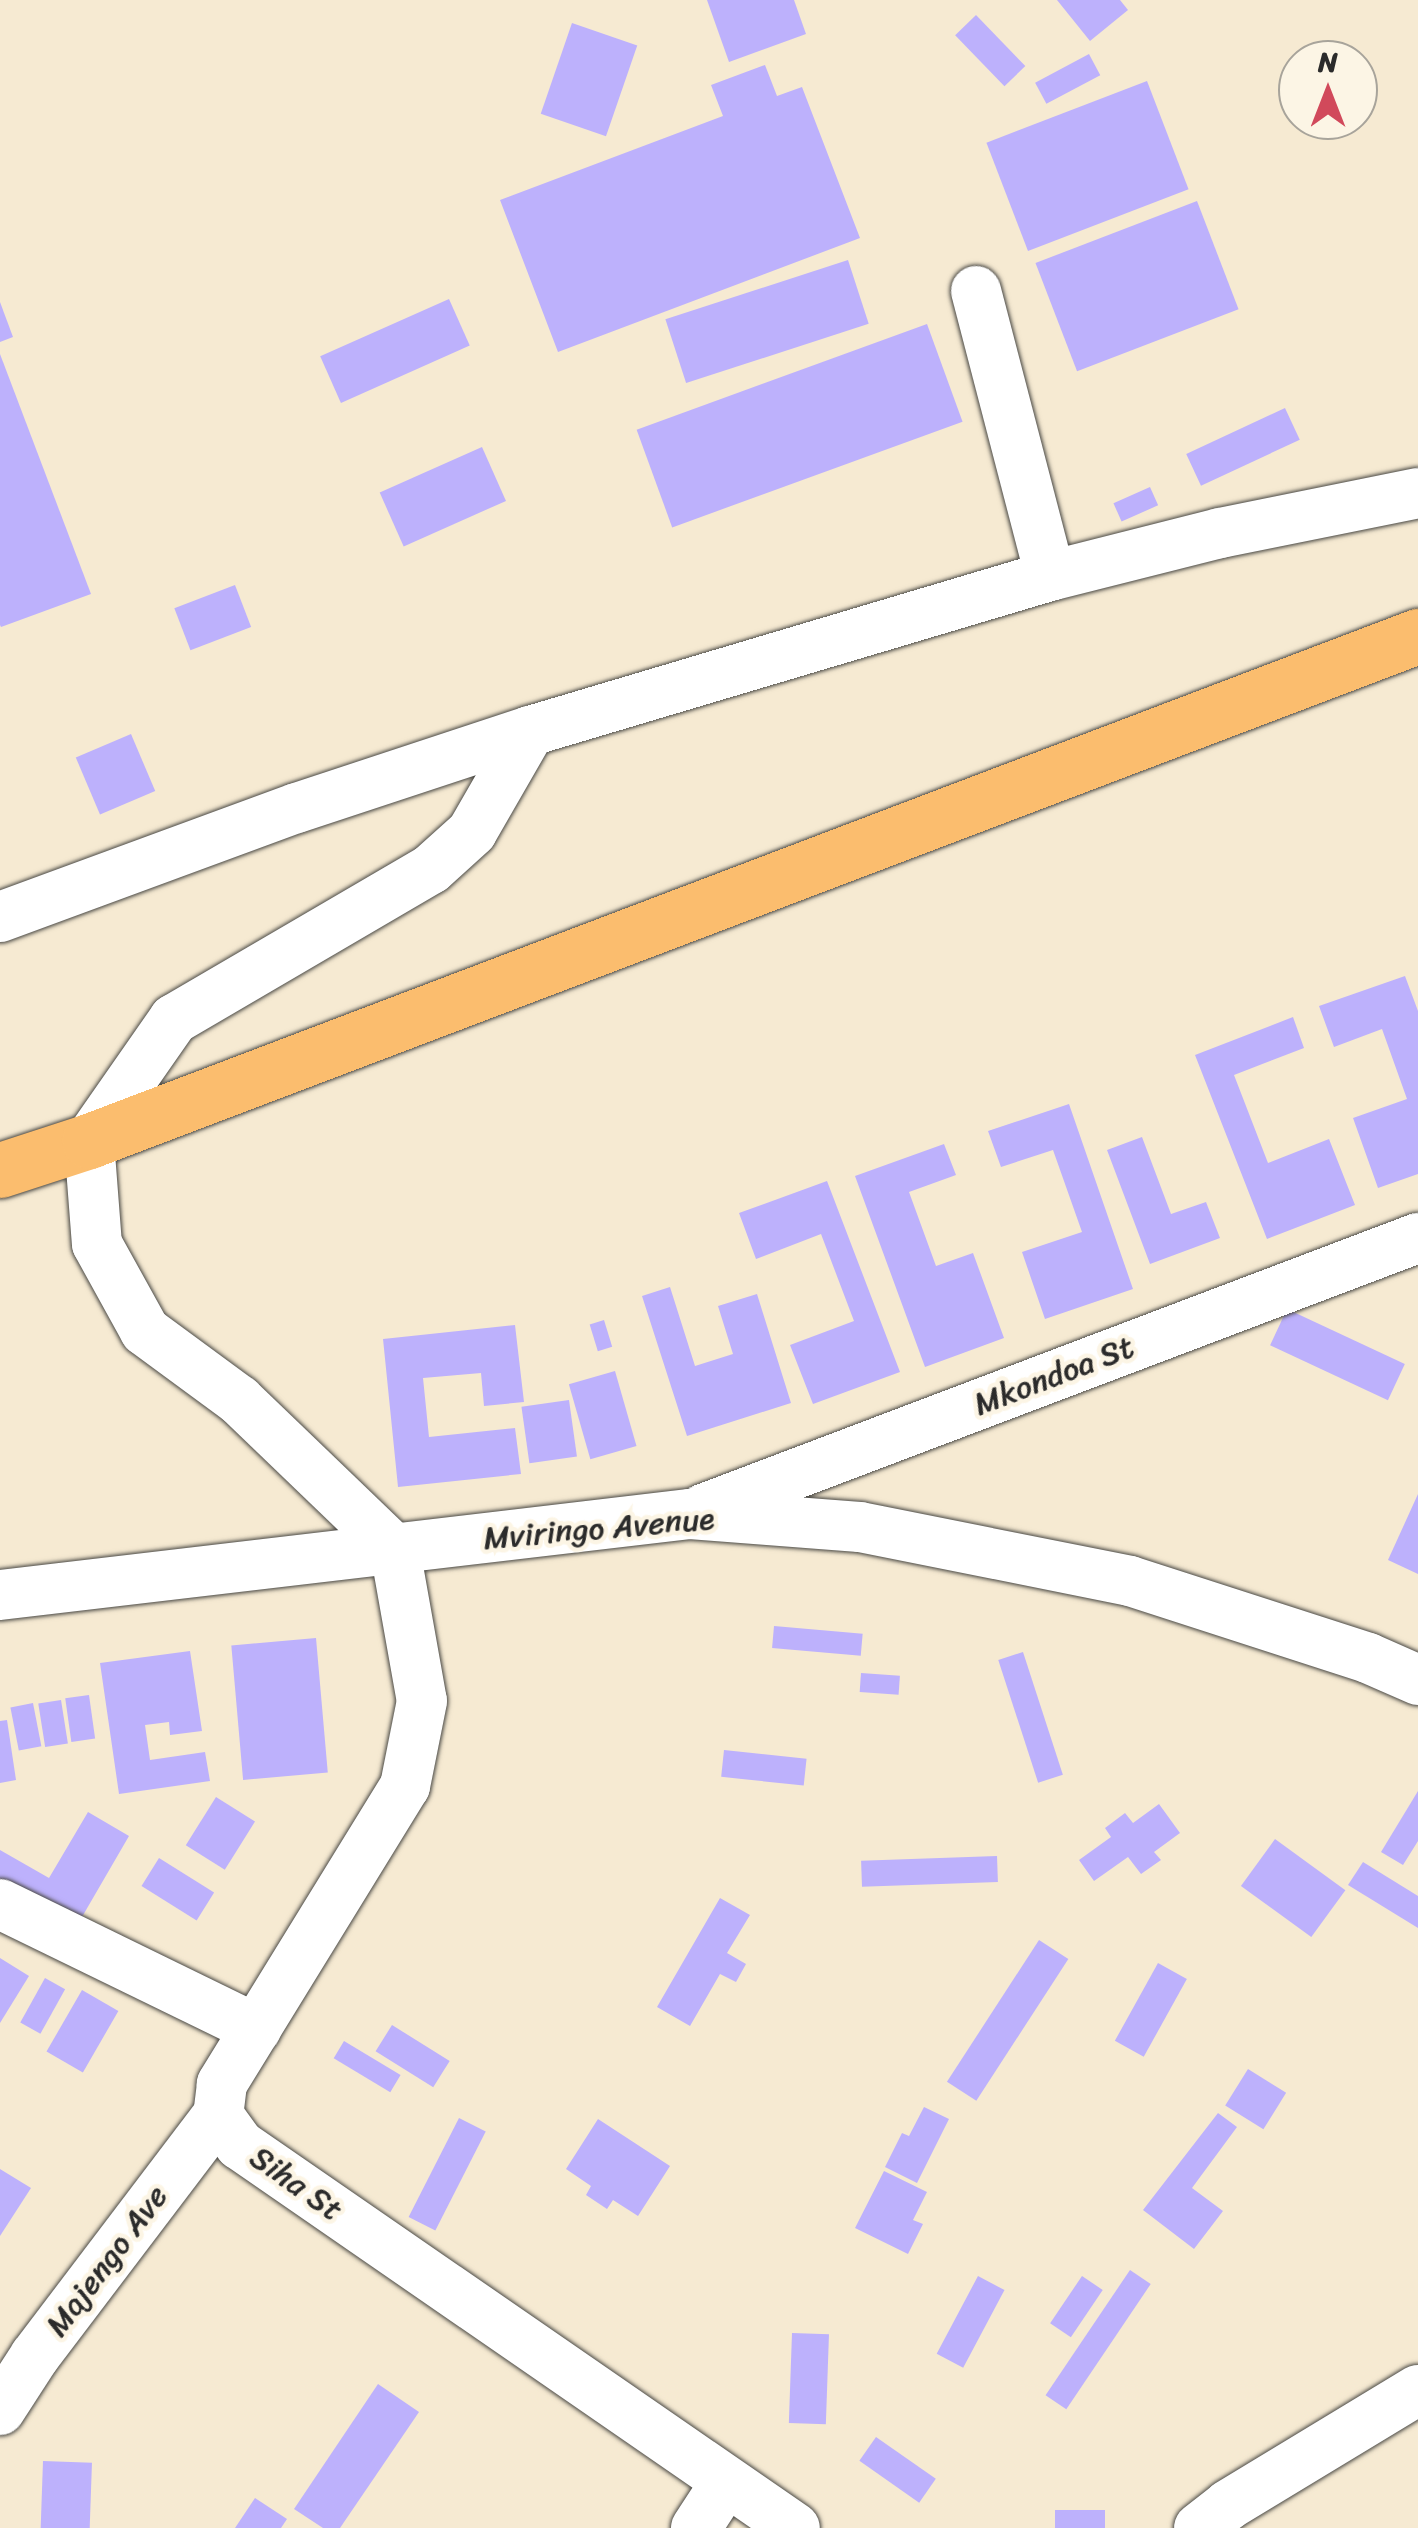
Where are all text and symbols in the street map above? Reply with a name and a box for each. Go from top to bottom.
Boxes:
text: N [1318,37,1338,86]
north arrow [1278,40,1378,140]
street label: Mkondoa St [969,1328,1139,1424]
street label: Mviringo Avenue [482,1500,716,1558]
street label: Siha St [242,2138,350,2230]
street label: Majengo Ave [38,2178,176,2344]

